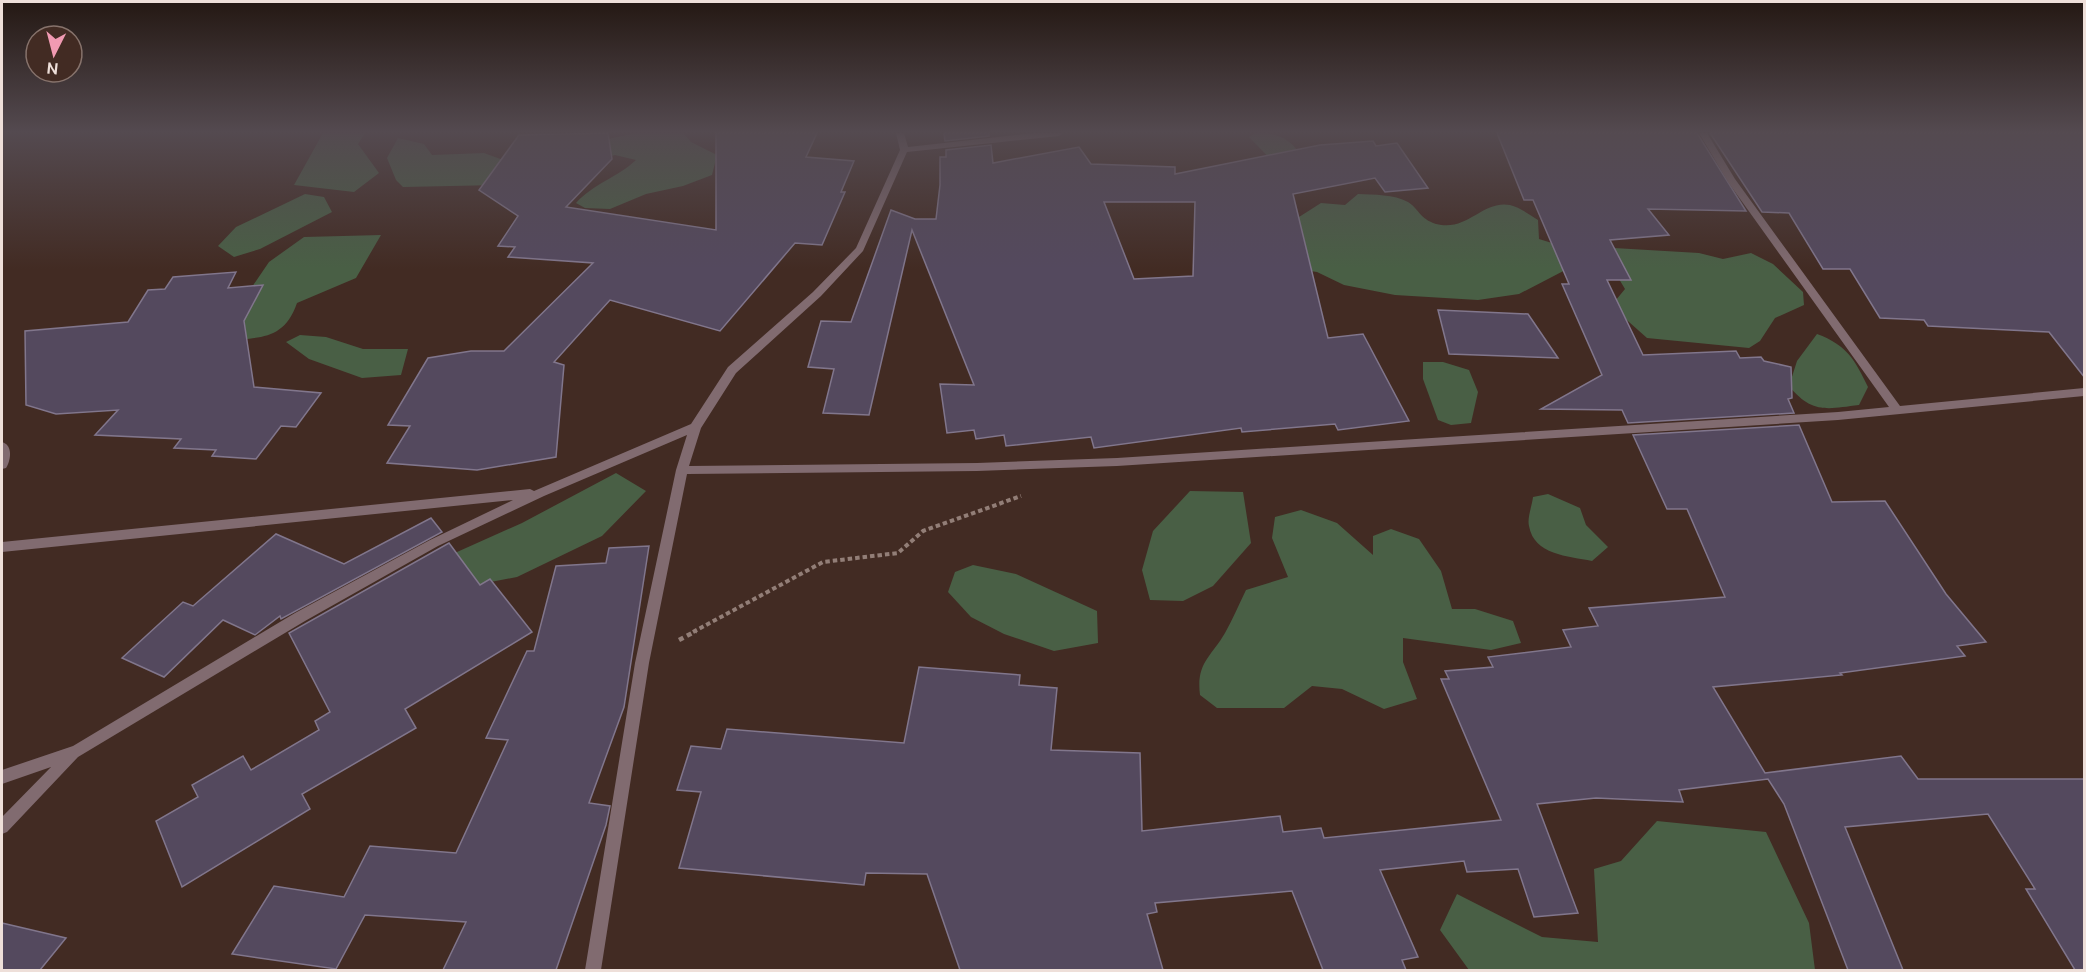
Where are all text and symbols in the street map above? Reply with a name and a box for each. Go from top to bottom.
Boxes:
north arrow [24,24,84,84]
text: N [46,59,59,78]

